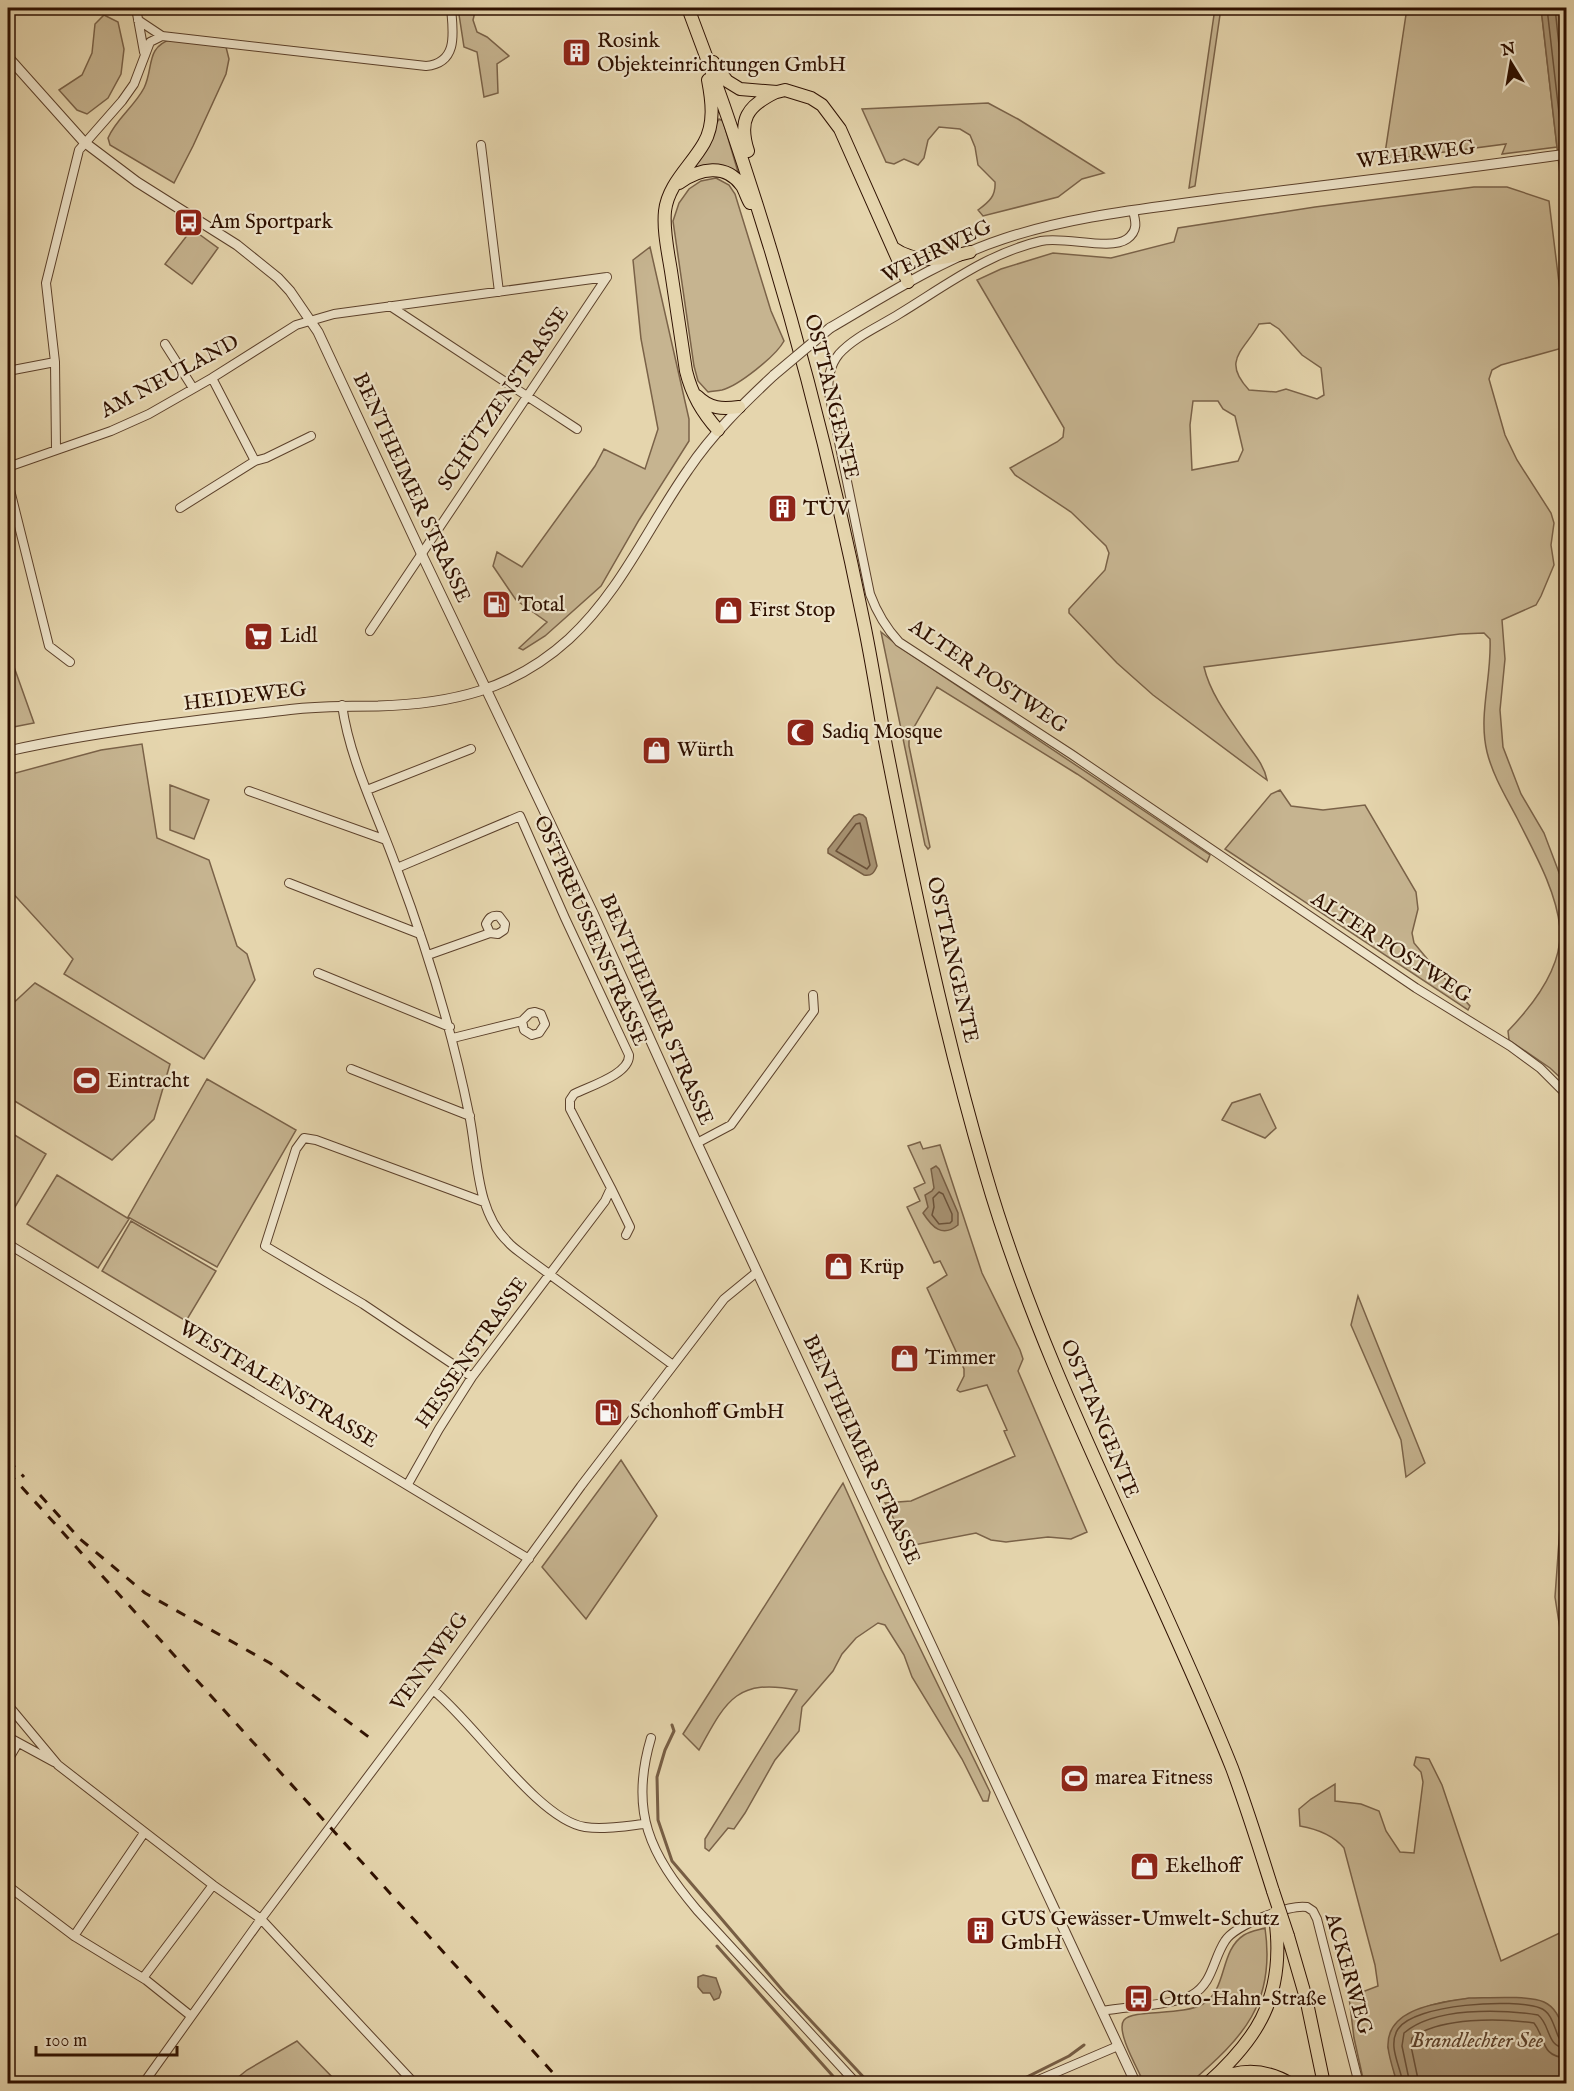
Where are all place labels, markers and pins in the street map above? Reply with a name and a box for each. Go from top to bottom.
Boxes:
place label: Rosink Objekteinrichtungen GmbH [597,28,846,79]
building icon: Rosink Objekteinrichtungen GmbH [560,37,592,69]
bus stop icon: Am Sportpark [173,206,205,238]
place label: Am Sportpark [209,209,333,236]
building icon: TÜV [766,493,798,525]
place label: TÜV [803,496,851,523]
fuel station icon: Total [481,589,513,621]
place label: Total [518,592,565,619]
shop icon: First Stop [712,594,744,626]
place label: First Stop [749,597,835,624]
supermarket icon: Lidl [243,620,275,652]
place label: Lidl [280,623,318,650]
mosque icon: Sadiq Mosque [785,716,817,748]
place label: Sadiq Mosque [822,719,943,746]
shop icon: Würth [640,734,672,766]
place label: Würth [677,737,734,764]
sports icon: Eintracht [70,1065,102,1097]
place label: Eintracht [107,1068,190,1095]
shop icon: Krüp [822,1251,854,1283]
place label: Krüp [859,1254,904,1281]
shop icon: Timmer [888,1342,920,1374]
place label: Timmer [925,1345,996,1372]
fuel station icon: Schonhoff GmbH [593,1396,625,1428]
place label: Schonhoff GmbH [630,1399,785,1426]
sports icon: marea Fitness [1058,1762,1090,1794]
place label: marea Fitness [1095,1765,1213,1792]
shop icon: Ekelhoff [1128,1850,1160,1882]
place label: Ekelhoff [1165,1853,1243,1880]
place label: GUS Gewässer-Umwelt-Schutz GmbH [1001,1906,1280,1957]
building icon: GUS Gewässer-Umwelt-Schutz GmbH [964,1915,996,1947]
bus stop icon: Otto-Hahn-Straße [1122,1983,1154,2015]
place label: Otto-Hahn-Straße [1159,1986,1327,2013]

